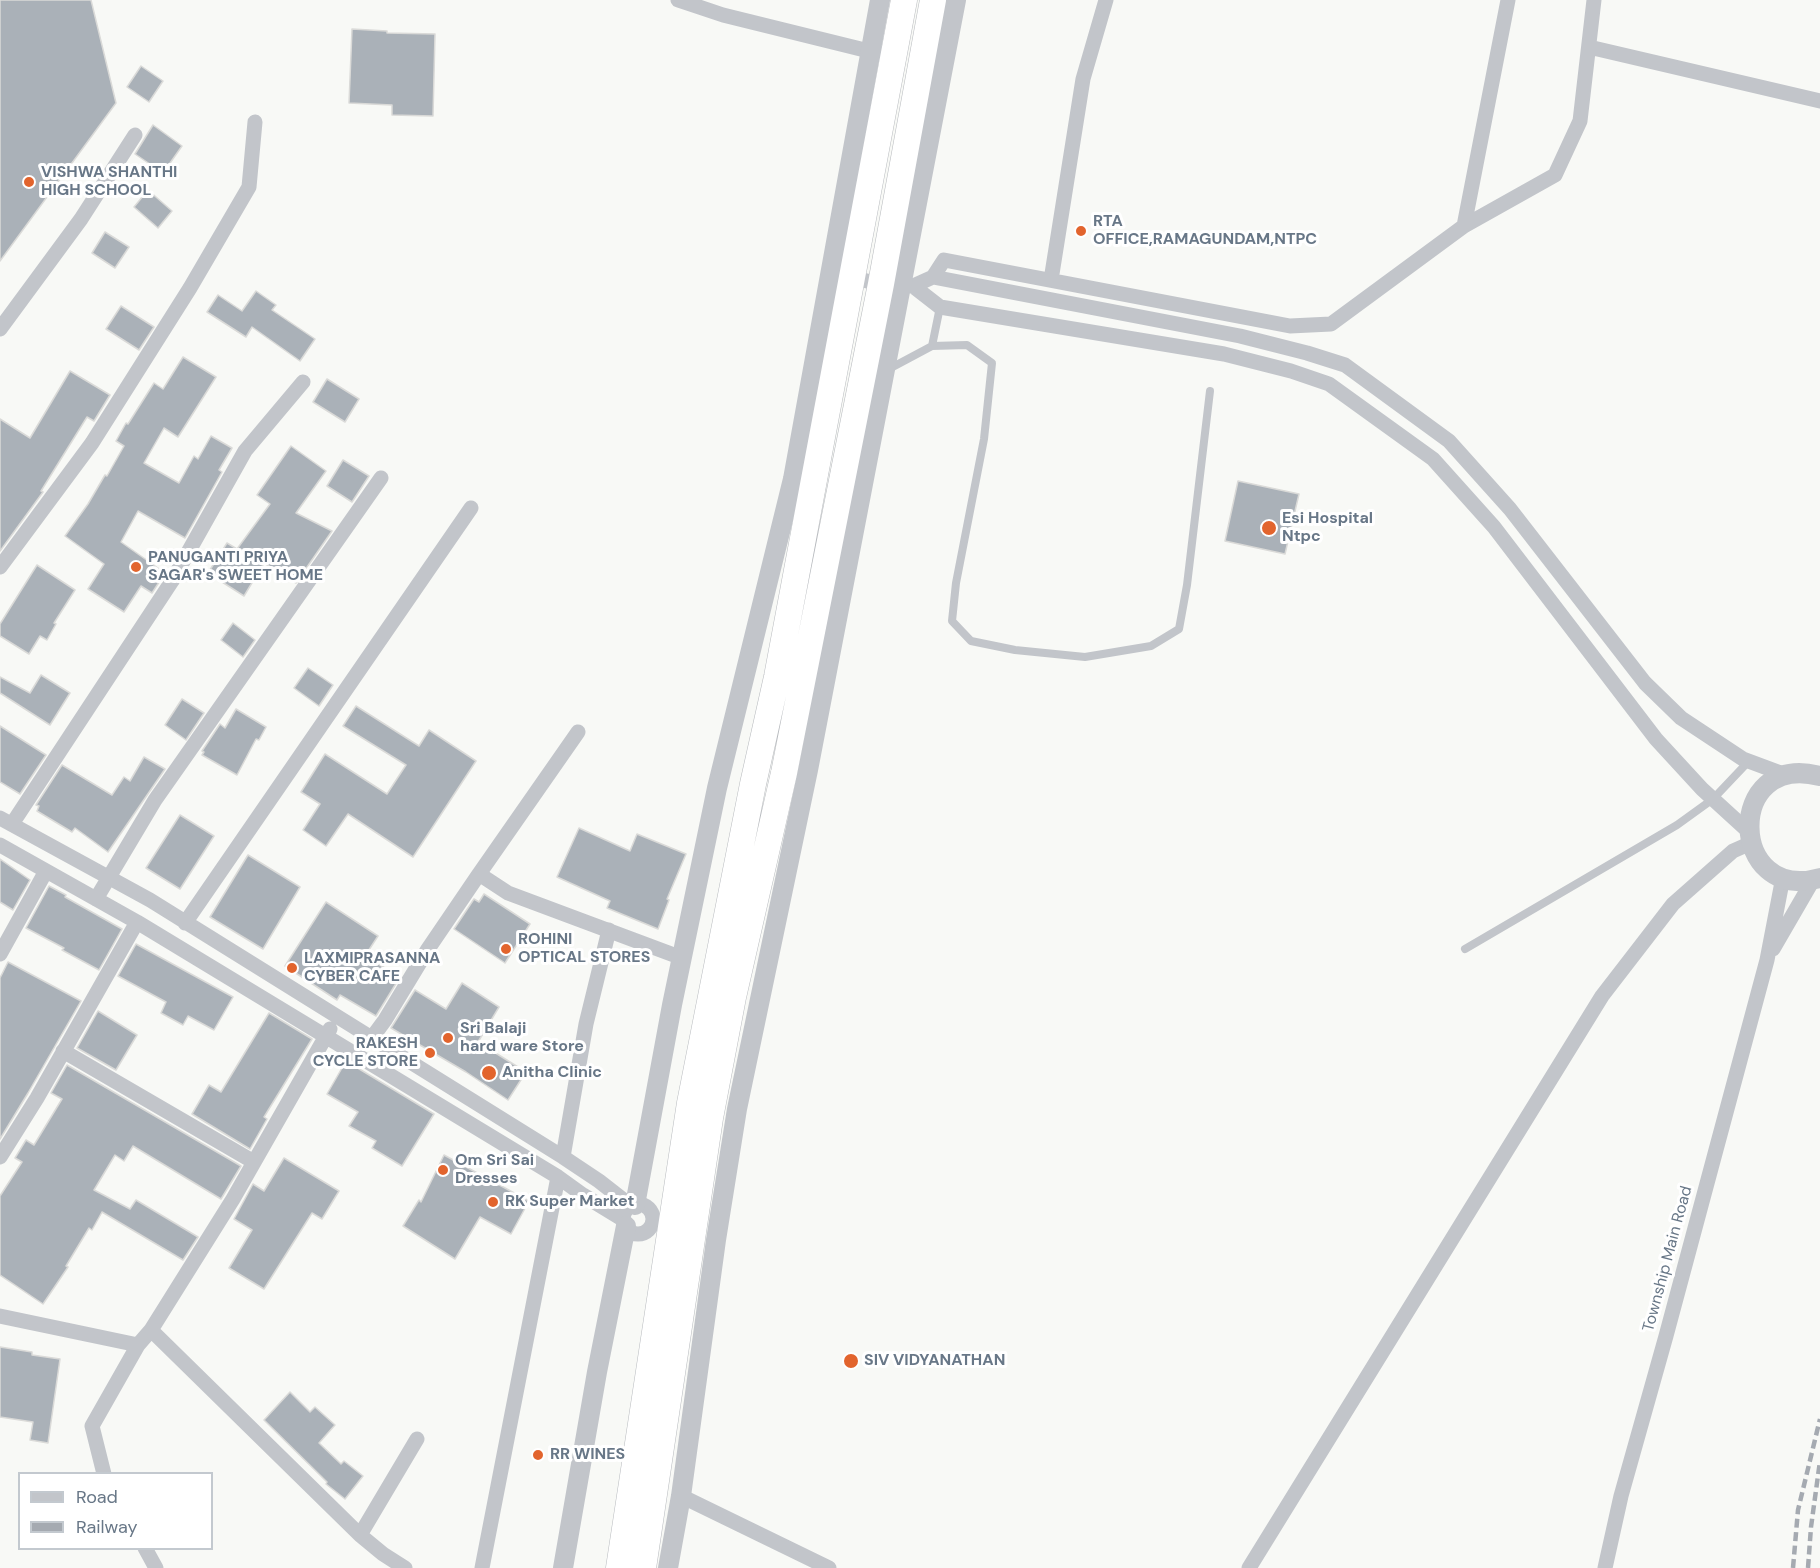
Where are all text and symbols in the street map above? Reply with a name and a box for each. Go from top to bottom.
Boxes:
place label: VISHWA SHANTHI HIGH SCHOOL [41,163,177,201]
marker: VISHWA SHANTHI HIGH SCHOOL [22,175,36,189]
place label: RTA OFFICE,RAMAGUNDAM,NTPC [1093,212,1317,250]
marker: RTA OFFICE,RAMAGUNDAM,NTPC [1074,224,1088,238]
place label: Esi Hospital Ntpc [1282,509,1373,547]
marker: Esi Hospital Ntpc [1260,519,1278,537]
place label: PANUGANTI PRIYA SAGAR's SWEET HOME [148,548,323,586]
marker: PANUGANTI PRIYA SAGAR's SWEET HOME [129,560,143,574]
place label: ROHINI OPTICAL STORES [518,930,650,968]
marker: ROHINI OPTICAL STORES [499,942,513,956]
place label: LAXMIPRASANNA CYBER CAFE [304,949,440,987]
marker: LAXMIPRASANNA CYBER CAFE [285,961,299,975]
place label: Sri Balaji hard ware Store [460,1019,584,1057]
marker: Sri Balaji hard ware Store [441,1031,455,1045]
place label: RAKESH CYCLE STORE [313,1034,418,1072]
marker: RAKESH CYCLE STORE [423,1046,437,1060]
place label: Anitha Clinic [502,1063,602,1083]
marker: Anitha Clinic [480,1064,498,1082]
place label: Om Sri Sai Dresses [455,1151,534,1189]
marker: Om Sri Sai Dresses [436,1163,450,1177]
street label: Township Main Road [1639,1184,1697,1334]
place label: RK Super Market [505,1192,634,1212]
marker: RK Super Market [486,1195,500,1209]
place label: SIV VIDYANATHAN [864,1351,1005,1371]
marker: SIV VIDYANATHAN [842,1352,860,1370]
place label: RR WINES [550,1445,625,1465]
marker: RR WINES [531,1448,545,1462]
legend [18,1472,213,1550]
text: Road [76,1485,118,1509]
text: Railway [76,1515,138,1539]

